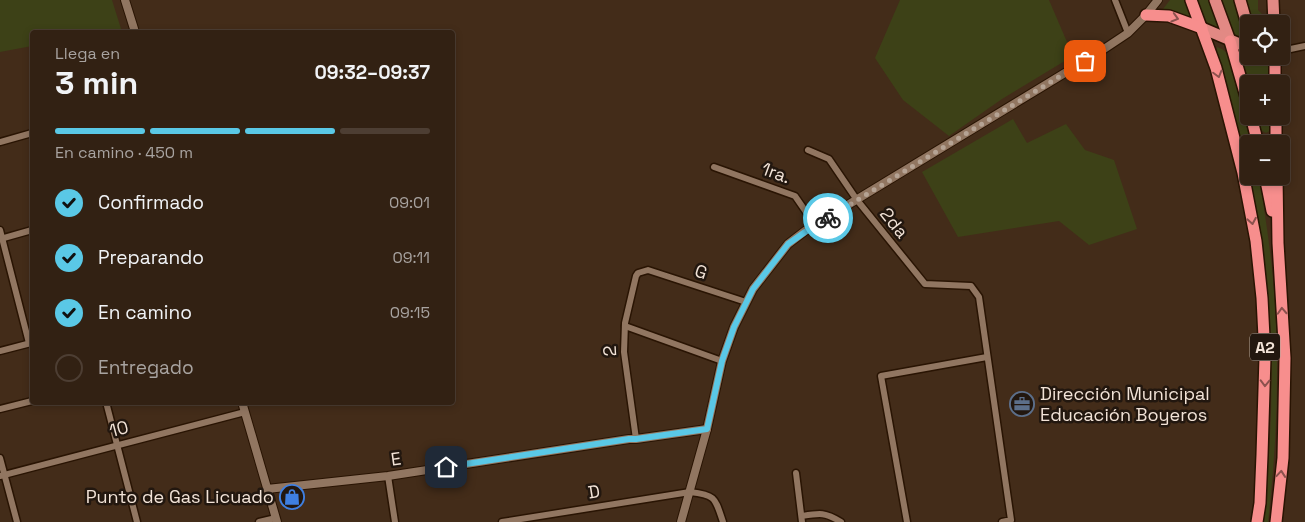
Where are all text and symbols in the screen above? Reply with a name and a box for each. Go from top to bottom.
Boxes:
one-way arrow [1170,13,1178,23]
map controls [1240,15,1290,185]
button: locate [1240,15,1290,65]
pin [1064,40,1106,82]
text: Llega en [55,43,120,64]
icon: bag [1071,47,1099,75]
text: 09:32–09:37 [315,60,430,85]
text: 3 min [55,63,138,103]
one-way arrow [1212,70,1222,78]
button: + [1240,75,1290,125]
button: − [1240,135,1290,185]
text: En camino · 450 m [55,142,193,163]
street label: 1ra. [759,157,794,188]
icon: check [55,189,83,217]
text: Confirmado [98,190,204,215]
text: 09:01 [389,192,430,213]
courier [803,193,853,243]
street label: 2da [875,203,914,243]
icon: bike [814,204,842,232]
one-way arrow [1247,217,1257,226]
icon: check [55,244,83,272]
text: Preparando [98,245,204,270]
text: 09:11 [393,247,430,268]
street label: G [692,259,710,284]
icon: check [55,299,83,327]
text: En camino [98,300,192,325]
text: 09:15 [390,302,430,323]
one-way arrow [1276,307,1287,315]
road number: A2 [1250,334,1280,361]
street label: 2 [598,345,621,357]
text: Entregado [98,355,194,380]
one-way arrow [1260,380,1270,387]
place label: Dirección Municipal Educación Boyeros [1040,382,1210,426]
office icon: Dirección Municipal Educación Boyeros [1009,391,1035,417]
street label: 10 [107,415,131,442]
street label: E [389,446,403,471]
pin [425,446,467,488]
icon: home [432,453,460,481]
one-way arrow [1275,469,1286,477]
street label: D [586,479,602,504]
shop icon: Punto de Gas Licuado [279,484,305,510]
place label: Punto de Gas Licuado [86,485,274,508]

